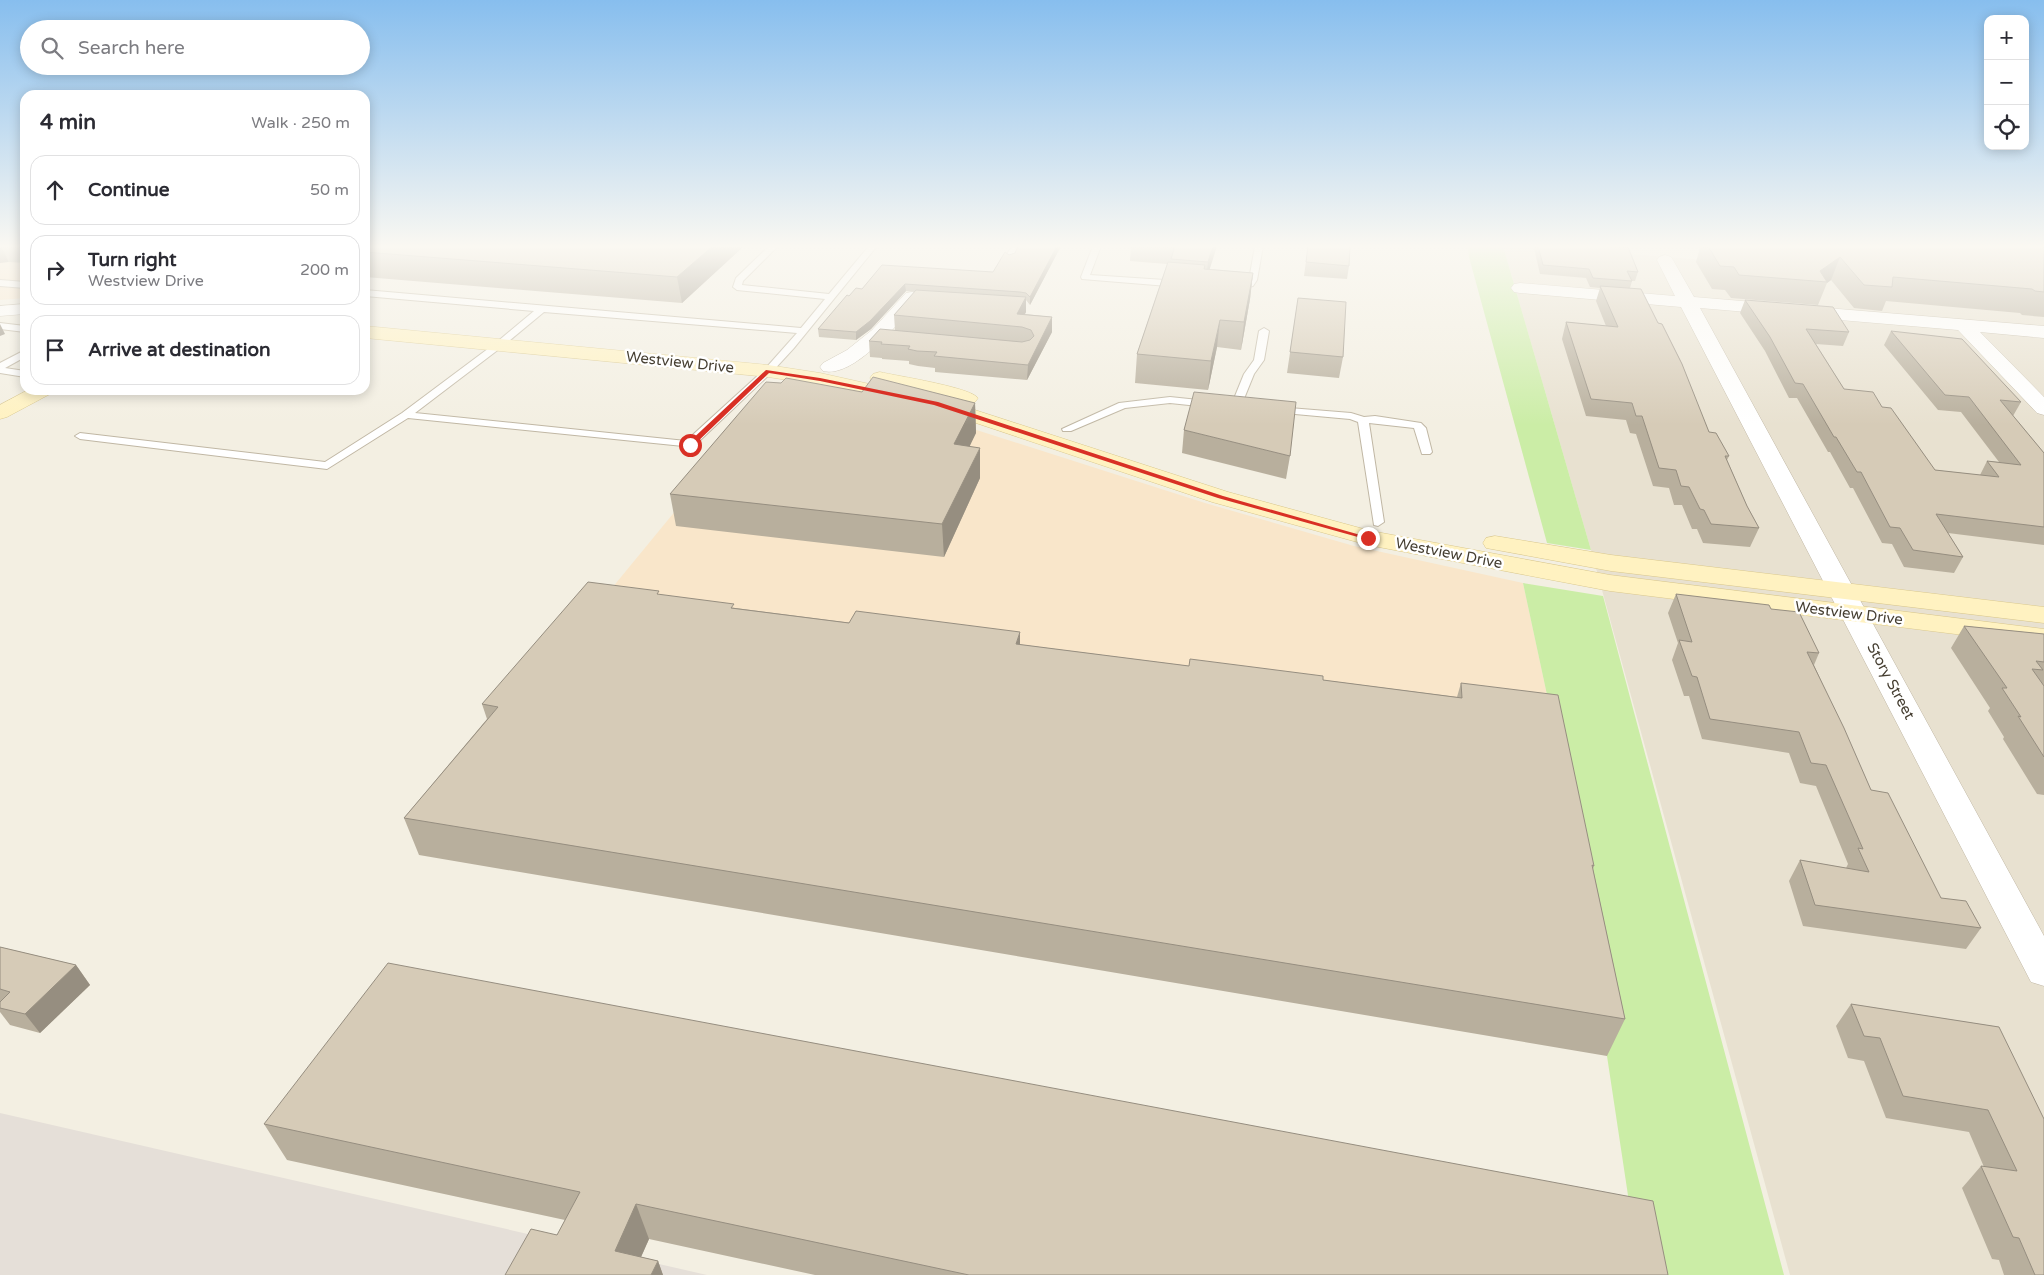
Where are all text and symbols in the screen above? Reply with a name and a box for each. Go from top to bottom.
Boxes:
map controls [1984,15,2029,150]
button: + [1984,15,2029,60]
search box [20,20,370,75]
icon: search [38,34,66,62]
text: Search here [78,37,185,59]
button: − [1984,60,2029,105]
button: locate [1984,105,2029,150]
text: 4 min [40,110,96,135]
text: Walk · 250 m [251,113,350,133]
icon: ahead [41,176,69,204]
text: Continue [88,179,170,201]
text: 50 m [310,180,349,200]
text: Turn right [88,249,176,271]
icon: right [41,256,69,284]
text: 200 m [300,260,349,280]
text: Westview Drive [88,271,204,291]
icon: arrive [41,336,69,364]
text: Arrive at destination [88,339,271,361]
street label: Westview Drive [625,347,735,377]
route start [679,434,702,457]
route end [1357,527,1380,550]
street label: Westview Drive [1394,534,1504,572]
street label: Westview Drive [1794,597,1904,629]
street label: Story Street [1863,640,1919,723]

